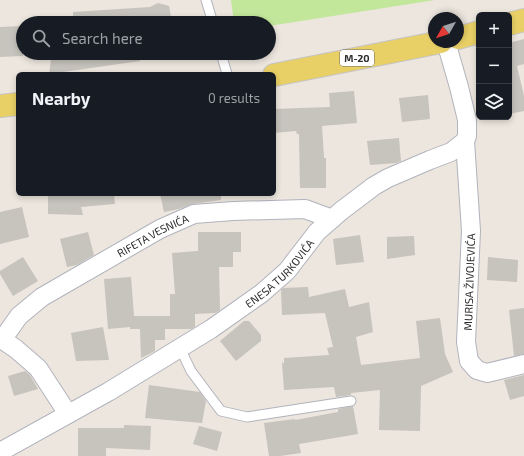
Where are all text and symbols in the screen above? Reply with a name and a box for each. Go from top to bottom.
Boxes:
north arrow [428,12,464,48]
map controls [476,12,512,120]
button: + [476,12,512,48]
search box [16,16,276,60]
icon: search [30,27,52,49]
text: Search here [62,29,143,47]
button: − [476,48,512,84]
road number: M-20 [340,50,374,66]
button: layers [476,84,512,120]
text: Nearby [32,88,90,108]
text: 0 results [208,90,260,106]
street label: RIFETA VESNIĆA [114,211,190,259]
street label: MURISA ŽIVOJEVIĆA [461,233,477,331]
street label: ENESA TURKOVIĆA [242,236,316,310]

